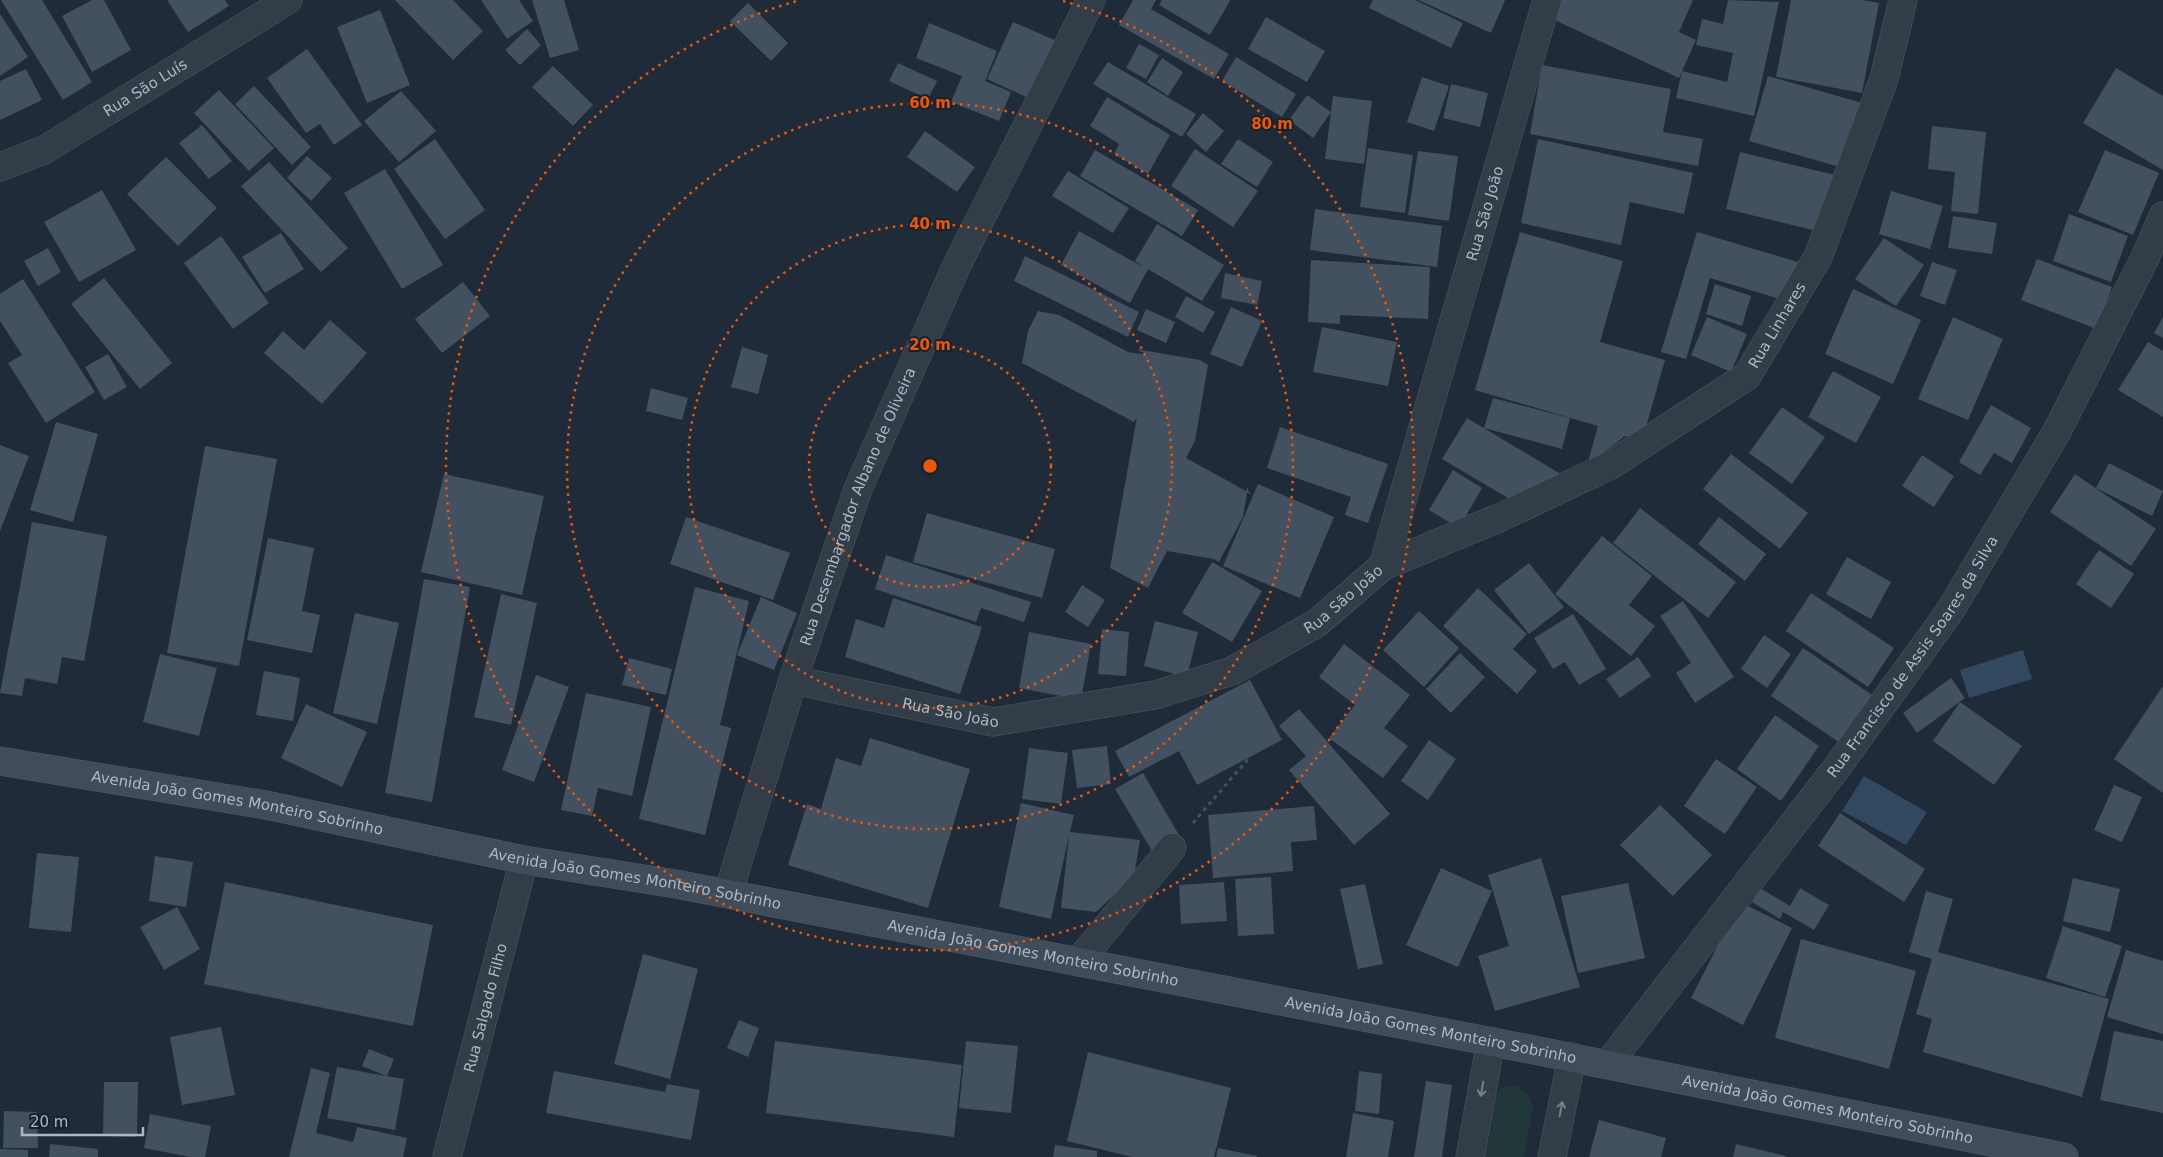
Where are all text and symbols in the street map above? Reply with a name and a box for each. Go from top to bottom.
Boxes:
street label: Rua São Luís [100,55,191,120]
text: 60 m [909,94,951,112]
text: 80 m [1251,115,1293,133]
street label: Rua São João [1463,164,1507,263]
text: 40 m [909,215,951,233]
street label: Rua Linhares [1745,279,1810,372]
text: 20 m [909,336,951,354]
street label: Rua Desembargador Albano de Oliveira [796,365,920,648]
centre of rings [921,457,939,475]
street label: Rua Francisco de Assis Soares da Silva [1823,532,2002,781]
street label: Rua São João [1301,561,1387,638]
street label: Rua São João [901,694,1000,731]
street label: Avenida João Gomes Monteiro Sobrinho [90,767,385,839]
street label: Avenida João Gomes Monteiro Sobrinho [487,844,783,913]
street label: Avenida João Gomes Monteiro Sobrinho [886,916,1180,990]
street label: Rua Salgado Filho [460,941,511,1075]
street label: Avenida João Gomes Monteiro Sobrinho [1284,993,1578,1067]
street label: Avenida João Gomes Monteiro Sobrinho [1681,1071,1975,1147]
one-way arrow [1477,1081,1487,1097]
one-way arrow [1557,1102,1567,1118]
scale bar [22,1104,144,1136]
text: 20 m [30,1113,68,1131]

